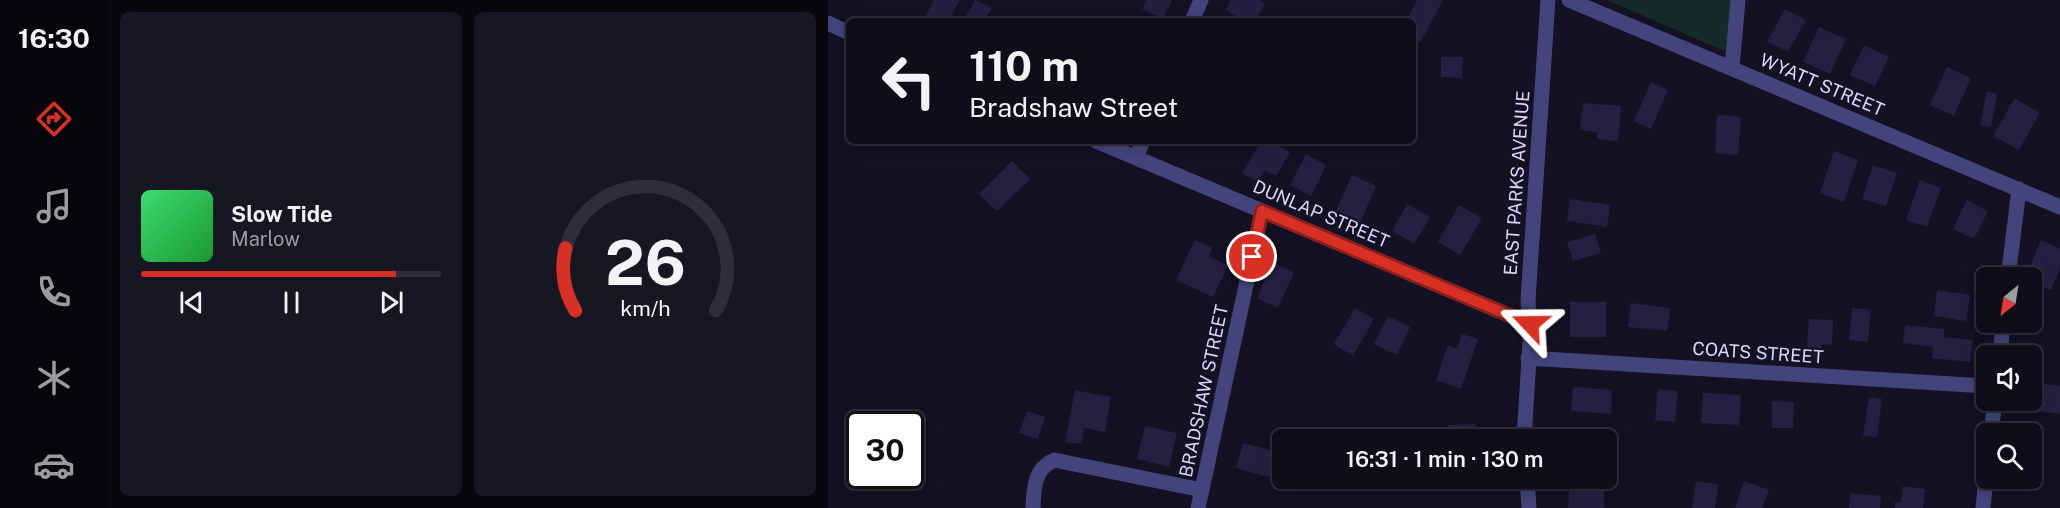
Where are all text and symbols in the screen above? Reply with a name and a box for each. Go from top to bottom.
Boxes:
text: 16:30 [18,22,90,54]
text: 110 m [969,41,1079,90]
icon: left [870,42,948,120]
street label: WYATT STREET [1757,49,1888,120]
street label: EAST PARKS AVENUE [1500,90,1533,276]
text: Bradshaw Street [969,91,1178,123]
icon: directions [33,98,75,140]
street label: DUNLAP STREET [1250,175,1393,252]
icon: music [33,185,75,227]
text: Slow Tide [231,201,333,227]
text: 26 [605,226,685,299]
text: Marlow [231,227,300,251]
pin [1226,231,1277,282]
icon: arrive [1235,240,1268,273]
north arrow [1976,267,2042,333]
map controls [1976,267,2042,489]
icon: phone [33,271,75,313]
icon: previous [175,286,208,319]
icon: pause [275,286,308,319]
icon: next [375,286,408,319]
position arrow [1498,292,1562,356]
text: km/h [620,296,670,321]
street label: BRADSHAW STREET [1175,302,1232,479]
street label: COATS STREET [1692,337,1825,368]
button: sound [1976,345,2042,411]
icon: climate [33,357,75,399]
speed limit sign: 30 [846,411,924,489]
button: search [1976,423,2042,489]
icon: car [33,444,75,486]
text: 16:31 · 1 min · 130 m [1346,446,1543,472]

